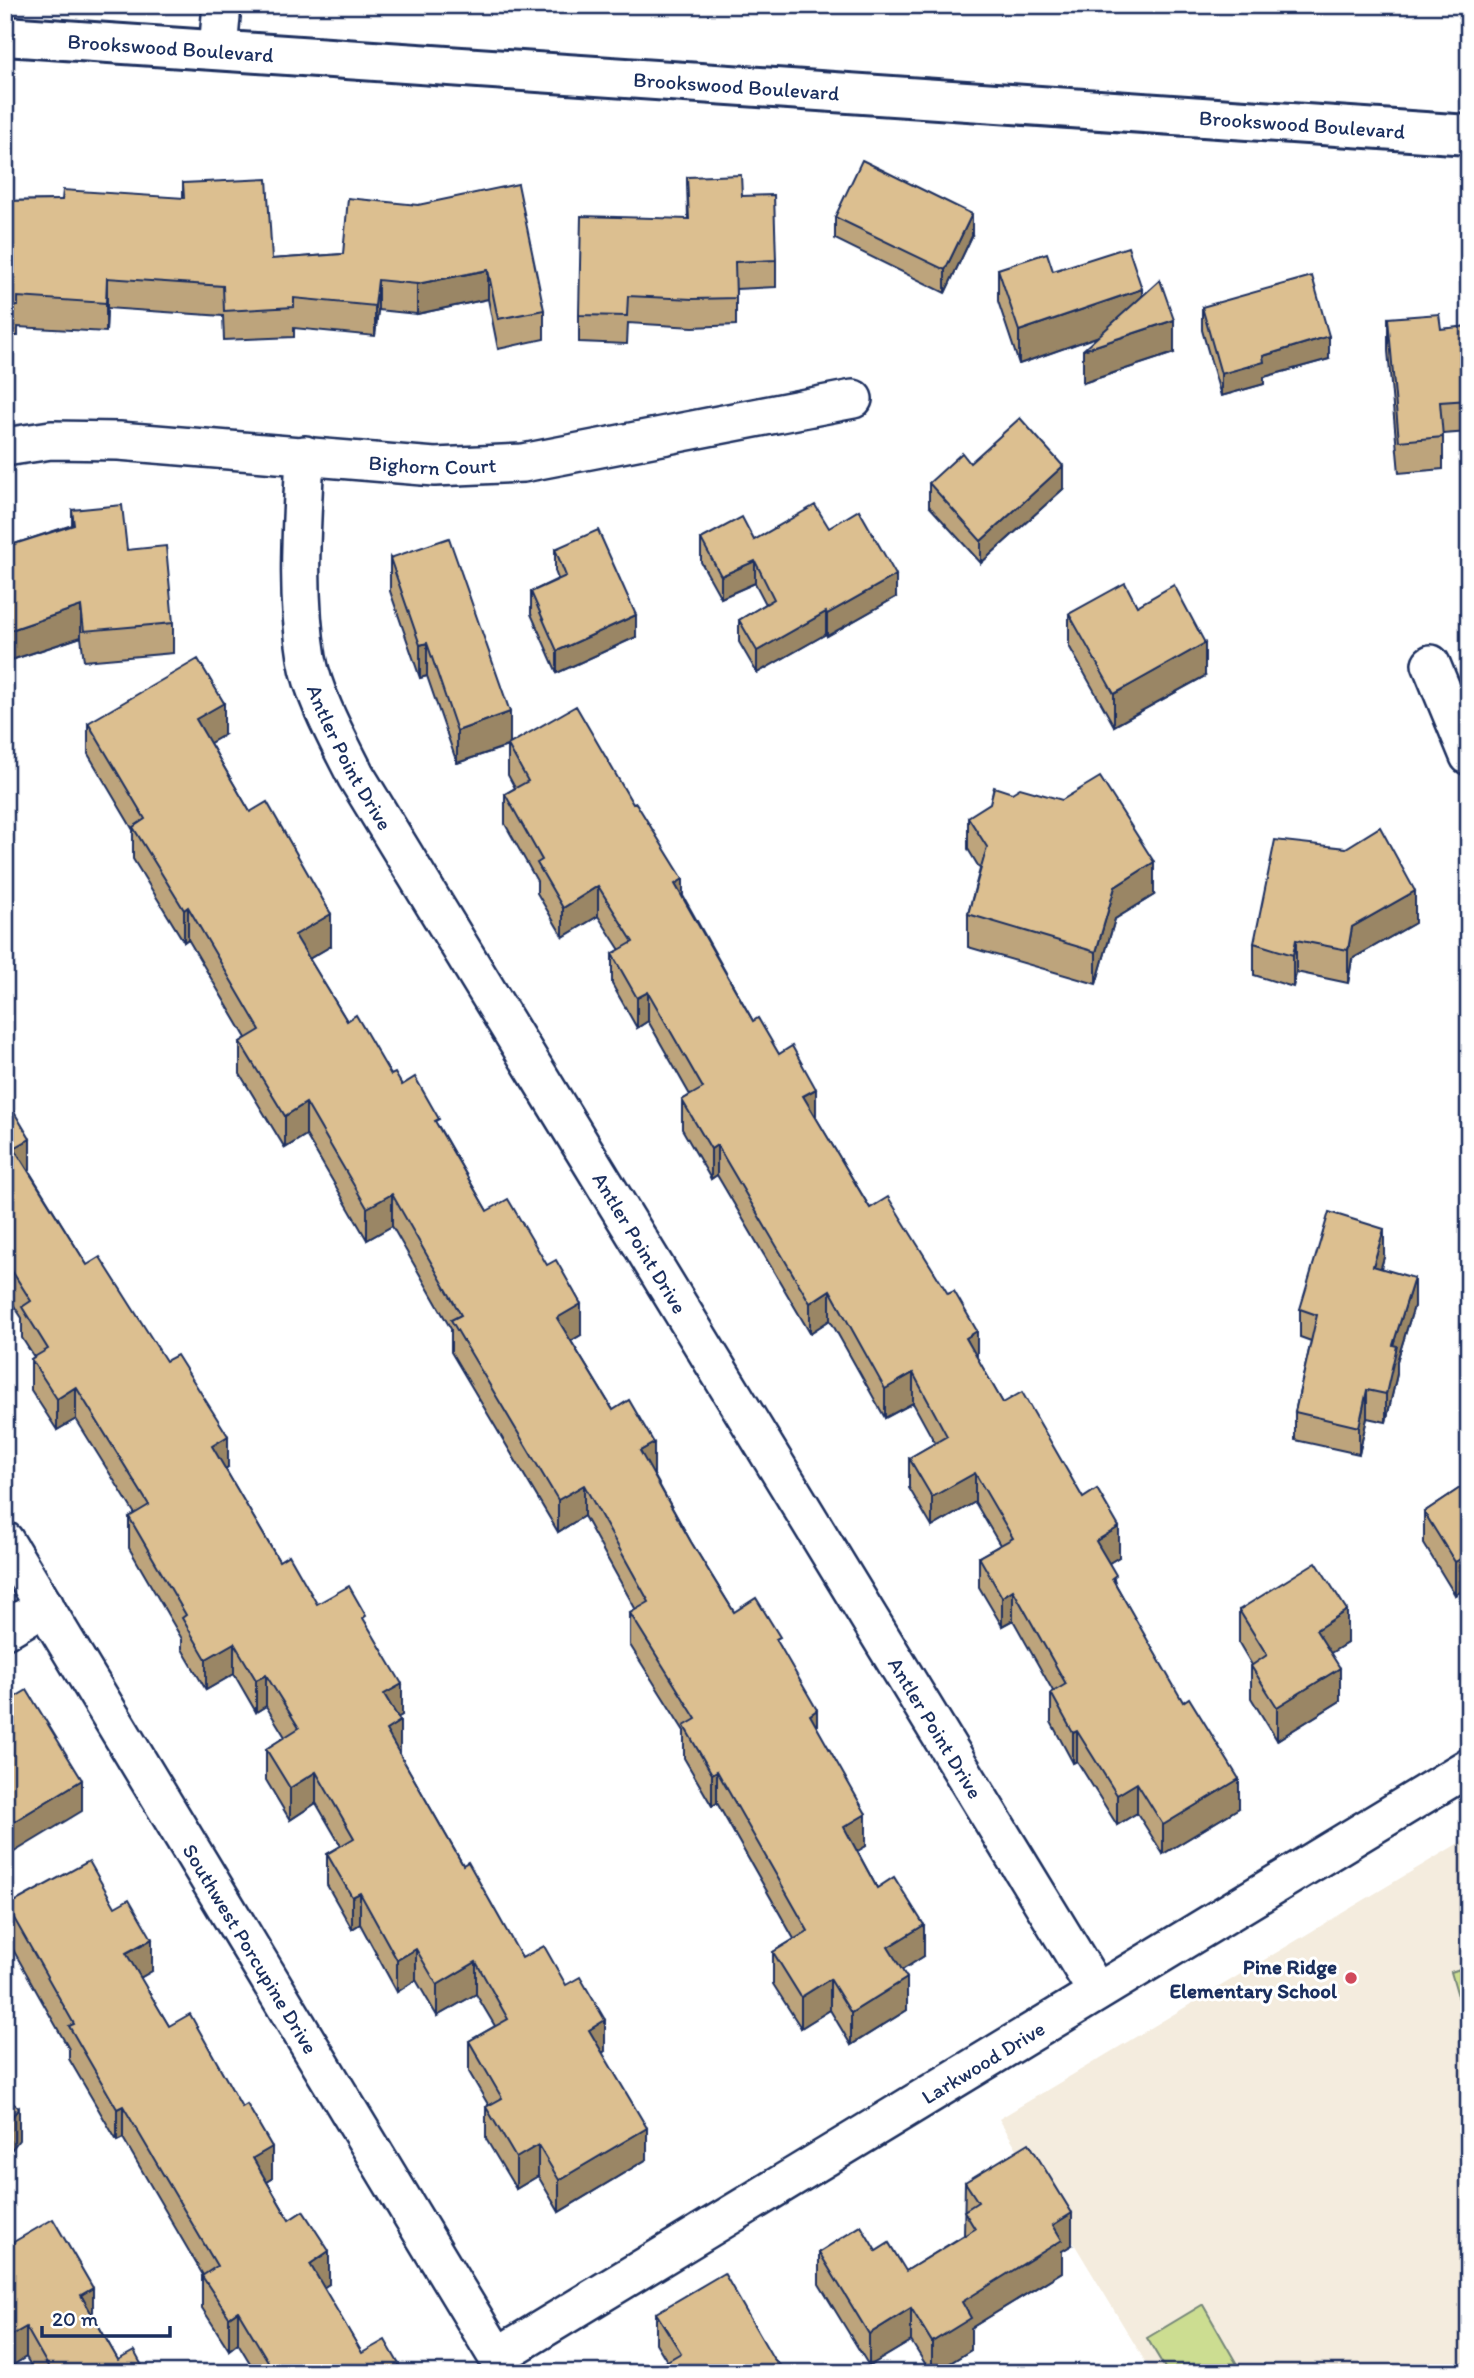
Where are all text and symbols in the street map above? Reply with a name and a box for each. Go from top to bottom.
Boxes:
street label: Brookswood Boulevard [67,28,275,67]
street label: Brookswood Boulevard [632,66,841,105]
street label: Brookswood Boulevard [1198,104,1407,143]
street label: Bighorn Court [368,449,497,480]
street label: Antler Point Drive [302,681,398,834]
street label: Antler Point Drive [588,1167,693,1318]
street label: Antler Point Drive [883,1652,988,1803]
street label: Southwest Porcupine Drive [178,1839,324,2058]
place label: Pine Ridge Elementary School [1170,1954,1338,2004]
marker: Pine Ridge Elementary School [1343,1970,1359,1986]
street label: Larkwood Drive [917,2015,1049,2109]
scale bar [42,2294,170,2338]
text: 20 m [52,2306,99,2331]

